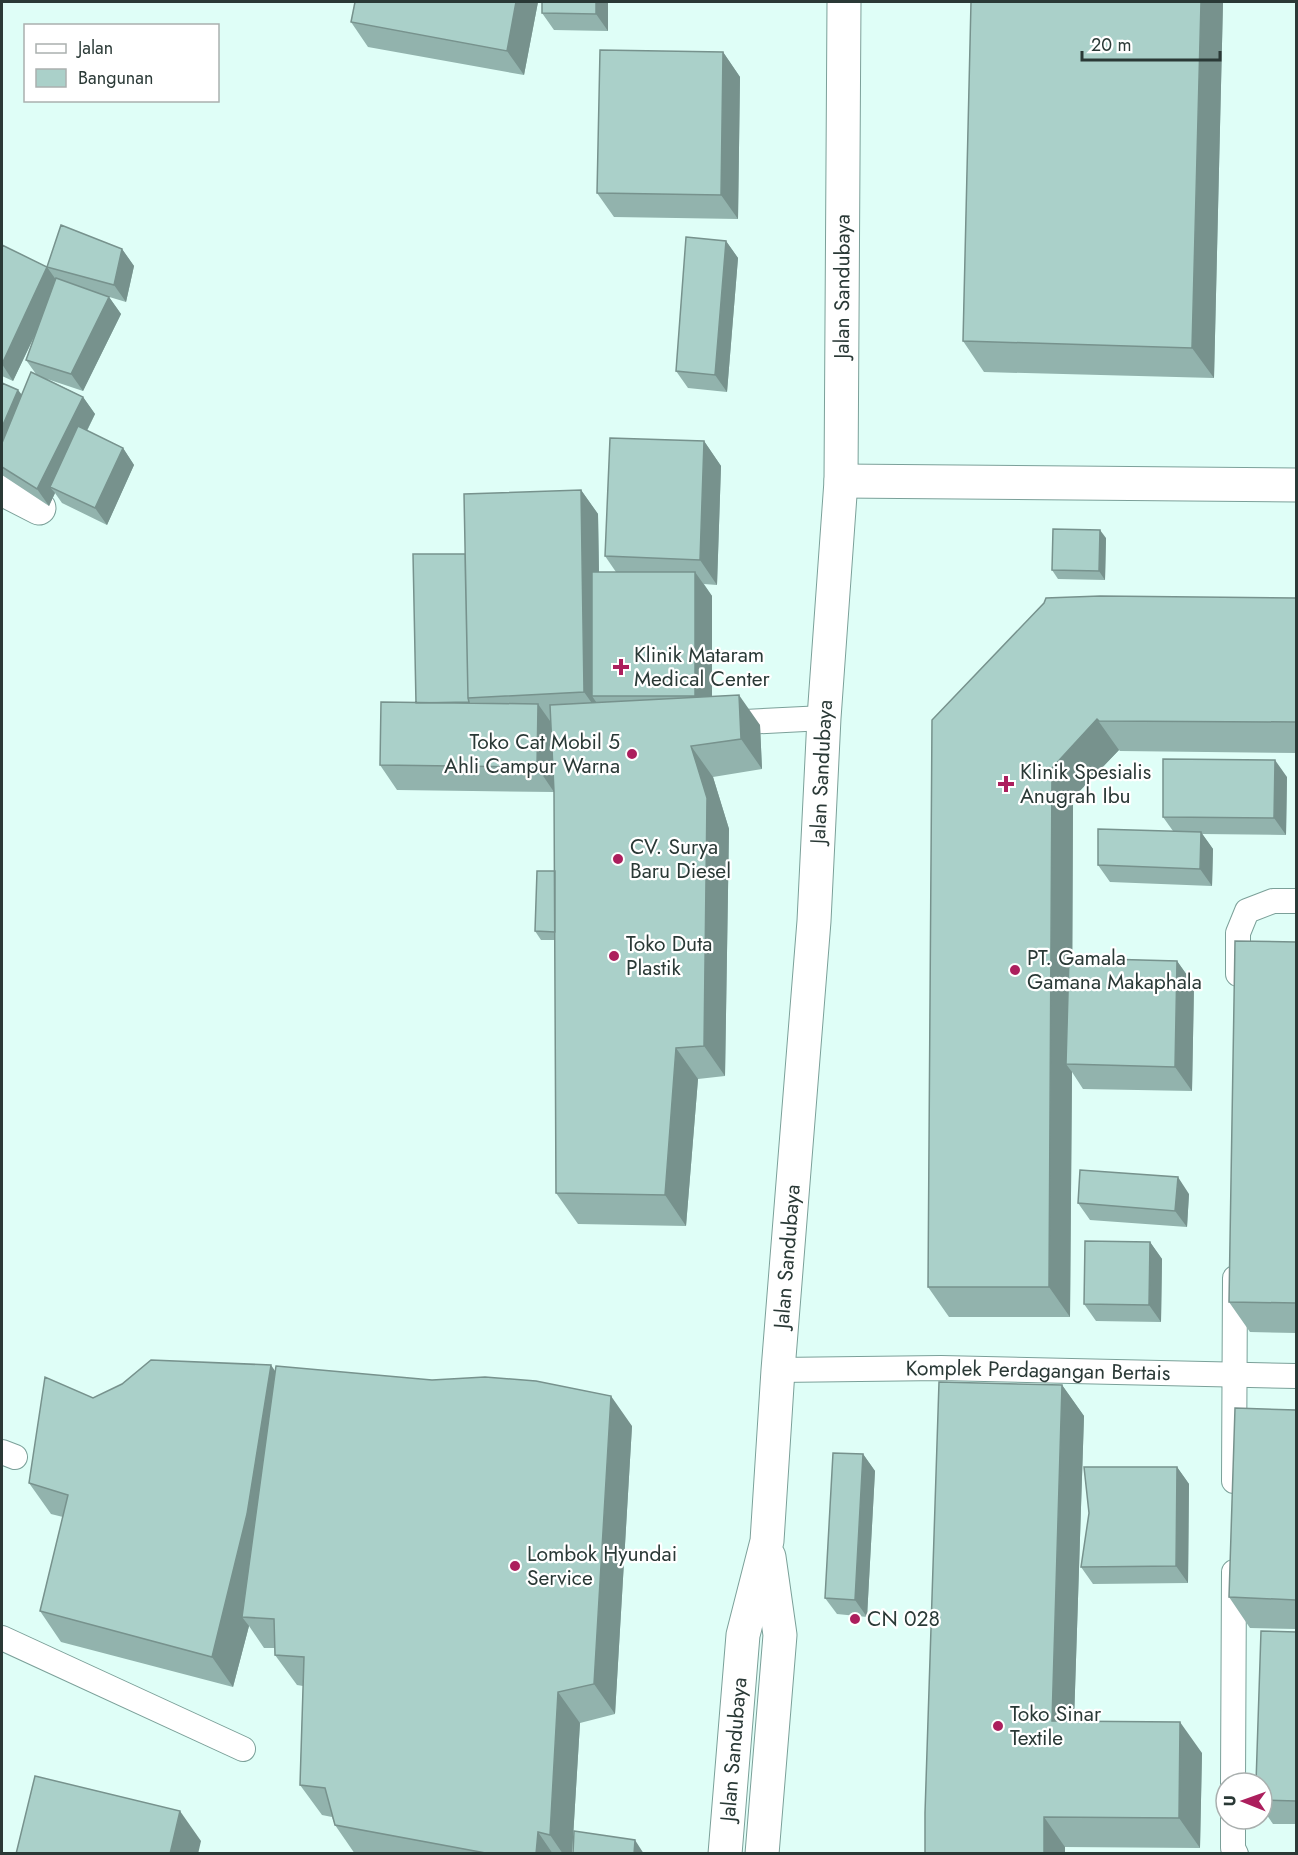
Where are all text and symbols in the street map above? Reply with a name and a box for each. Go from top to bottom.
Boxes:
legend [24,24,219,102]
scale bar [1082,24,1220,62]
text: 20 m [1091,32,1131,58]
text: Jalan [76,35,113,61]
text: Bangunan [78,65,153,91]
street label: Jalan Sandubaya [827,214,858,362]
place label: Klinik Mataram Medical Center [634,640,771,694]
marker: Klinik Mataram Medical Center [612,658,630,676]
street label: Jalan Sandubaya [803,699,840,848]
place label: Toko Cat Mobil 5 Ahli Campur Warna [444,727,620,781]
marker: Toko Cat Mobil 5 Ahli Campur Warna [625,747,639,761]
place label: Klinik Spesialis Anugrah Ibu [1020,757,1151,811]
marker: Klinik Spesialis Anugrah Ibu [997,775,1015,793]
place label: CV. Surya Baru Diesel [630,832,731,886]
marker: CV. Surya Baru Diesel [611,852,625,866]
place label: Toko Duta Plastik [626,929,712,983]
place label: PT. Gamala Gamana Makaphala [1027,943,1202,997]
marker: Toko Duta Plastik [607,949,621,963]
marker: PT. Gamala Gamana Makaphala [1008,963,1022,977]
street label: Jalan Sandubaya [766,1183,808,1333]
street label: Komplek Perdagangan Bertais [905,1353,1171,1388]
place label: Lombok Hyundai Service [527,1539,677,1593]
marker: Lombok Hyundai Service [508,1559,522,1573]
place label: CN 028 [867,1604,940,1634]
marker: CN 028 [848,1612,862,1626]
street label: Jalan Sandubaya [712,1676,754,1826]
place label: Toko Sinar Textile [1010,1699,1102,1753]
marker: Toko Sinar Textile [991,1719,1005,1733]
north arrow [1214,1771,1274,1831]
text: U [1218,1795,1241,1807]

